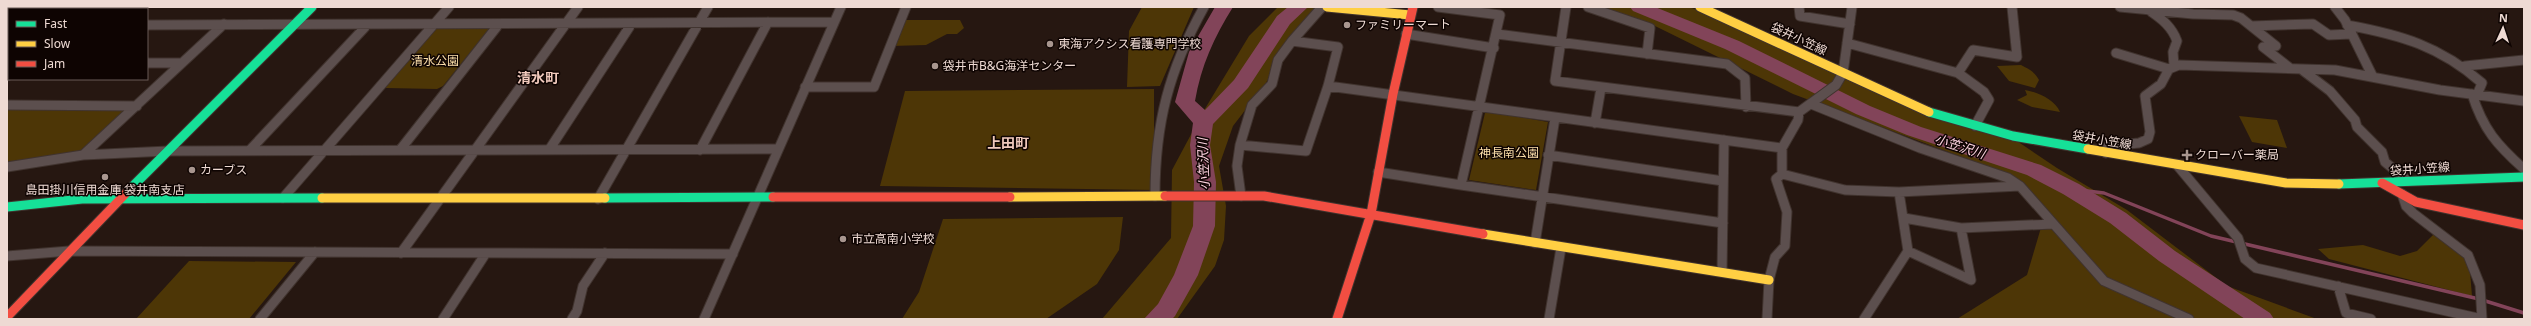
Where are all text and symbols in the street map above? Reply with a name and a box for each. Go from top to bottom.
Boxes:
legend [8,8,148,80]
north arrow [2483,8,2523,48]
text: N [2499,10,2508,25]
text: Fast [44,15,68,32]
place label: ファミリーマート [1355,16,1451,33]
street label: 袋井小笠線 [1768,18,1830,59]
marker: ファミリーマート [1342,20,1352,30]
text: Slow [44,35,71,52]
place label: 東海アクシス看護専門学校 [1058,35,1201,52]
marker: 東海アクシス看護専門学校 [1045,39,1055,49]
park label: 清水公園 [411,52,459,69]
text: Jam [43,55,65,72]
place label: 袋井市B&G海洋センター [942,57,1076,74]
marker: 袋井市B&G海洋センター [930,61,940,71]
district label: 清水町 [517,68,559,87]
street label: 袋井小笠線 [2070,126,2133,153]
water label: 小笠沢川 [1932,129,1989,163]
district label: 上田町 [987,133,1029,152]
water label: 小笠沢川 [1193,136,1213,190]
park label: 神長南公園 [1479,144,1539,161]
place label: クローバー薬局 [2195,146,2279,163]
marker: クローバー薬局 [2182,150,2192,160]
street label: 袋井小笠線 [2388,158,2450,179]
place label: カーブス [200,161,247,178]
marker: カーブス [187,165,197,175]
marker: 島田掛川信用金庫 袋井南支店 [100,172,110,182]
place label: 島田掛川信用金庫 袋井南支店 [25,181,185,198]
place label: 市立高南小学校 [851,230,935,247]
marker: 市立高南小学校 [838,234,848,244]

